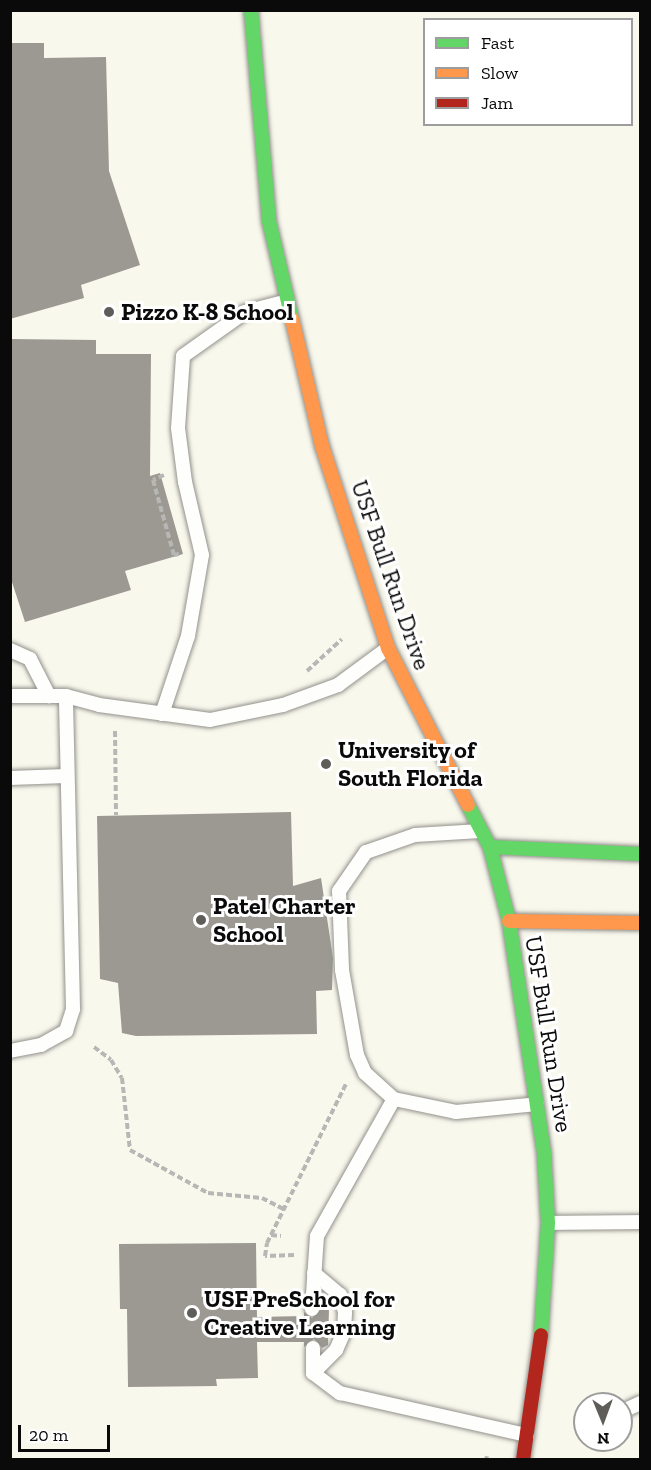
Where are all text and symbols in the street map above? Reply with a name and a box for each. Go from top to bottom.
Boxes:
legend [423,18,633,126]
text: Fast [481,32,514,54]
text: Slow [481,62,518,84]
text: Jam [481,92,513,114]
place label: Pizzo K-8 School [121,298,294,326]
marker: Pizzo K-8 School [102,305,116,319]
street label: USF Bull Run Drive [345,476,437,674]
place label: University of South Florida [338,736,483,792]
marker: University of South Florida [319,757,333,771]
place label: Patel Charter School [213,892,356,948]
marker: Patel Charter School [194,913,208,927]
street label: USF Bull Run Drive [519,933,579,1135]
place label: USF PreSchool for Creative Learning [204,1285,396,1341]
marker: USF PreSchool for Creative Learning [185,1306,199,1320]
north arrow [573,1392,633,1452]
scale bar [21,1413,112,1451]
text: 20 m [29,1424,68,1446]
text: N [597,1429,610,1448]

